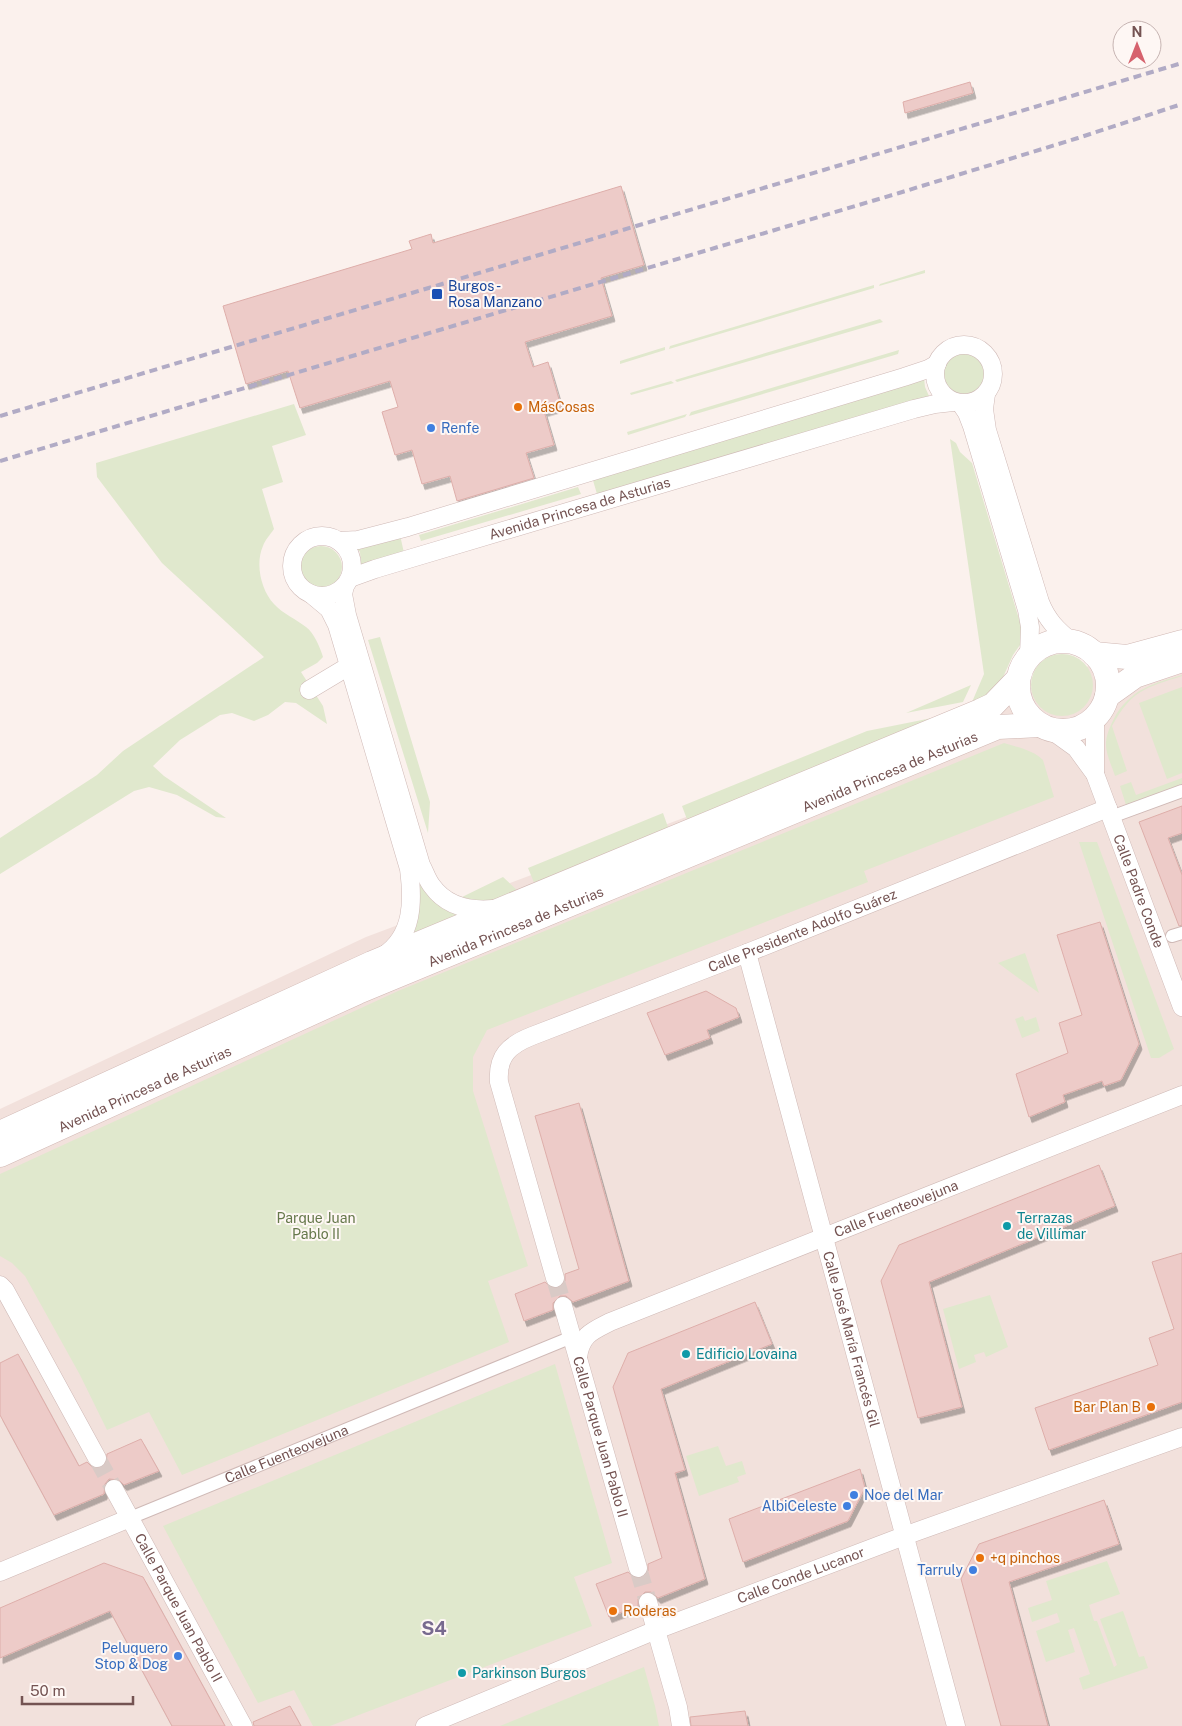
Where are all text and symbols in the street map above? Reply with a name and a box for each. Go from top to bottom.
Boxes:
north arrow [1112,20,1162,70]
text: N [1132,24,1142,40]
place label: Burgos - Rosa Manzano [448,278,542,310]
marker: Burgos - Rosa Manzano [430,287,444,301]
place label: MásCosas [528,399,594,415]
marker: MásCosas [512,401,524,413]
place label: Renfe [441,420,479,436]
marker: Renfe [425,422,437,434]
street label: Avenida Princesa de Asturias [487,474,672,543]
street label: Avenida Princesa de Asturias [800,728,980,815]
street label: Calle Padre Conde [1110,832,1167,950]
street label: Avenida Princesa de Asturias [426,883,606,970]
street label: Calle Presidente Adolfo Suárez [706,886,899,975]
street label: Avenida Princesa de Asturias [56,1043,234,1135]
street label: Calle Fuenteovejuna [832,1177,960,1240]
park label: Parque Juan Pablo II [277,1210,355,1242]
place label: Terrazas de Villímar [1017,1210,1086,1242]
marker: Terrazas de Villímar [1001,1220,1013,1232]
street label: Calle José María Francés Gil [820,1249,883,1429]
place label: Edificio Lovaina [696,1346,797,1362]
marker: Edificio Lovaina [680,1348,692,1360]
street label: Calle Parque Juan Pablo II [570,1354,631,1519]
place label: Bar Plan B [1073,1399,1141,1415]
marker: Bar Plan B [1145,1401,1157,1413]
street label: Calle Fuenteovejuna [222,1422,351,1486]
place label: Noe del Mar [864,1487,943,1503]
marker: Noe del Mar [848,1489,860,1501]
place label: AlbiCeleste [762,1498,837,1514]
marker: AlbiCeleste [841,1500,853,1512]
street label: Calle Parque Juan Pablo II [132,1530,225,1685]
street label: Calle Conde Lucanor [735,1544,867,1606]
place label: +q pinchos [990,1550,1060,1566]
marker: +q pinchos [974,1552,986,1564]
place label: Tarruly [917,1562,964,1578]
marker: Tarruly [967,1564,979,1576]
place label: Roderas [623,1603,676,1619]
marker: Roderas [607,1605,619,1617]
district label: S4 [421,1617,447,1639]
place label: Peluquero Stop & Dog [94,1640,168,1672]
marker: Peluquero Stop & Dog [172,1650,184,1662]
place label: Parkinson Burgos [472,1665,586,1681]
marker: Parkinson Burgos [456,1667,468,1679]
scale bar [22,1674,134,1706]
text: 50 m [30,1682,65,1699]

